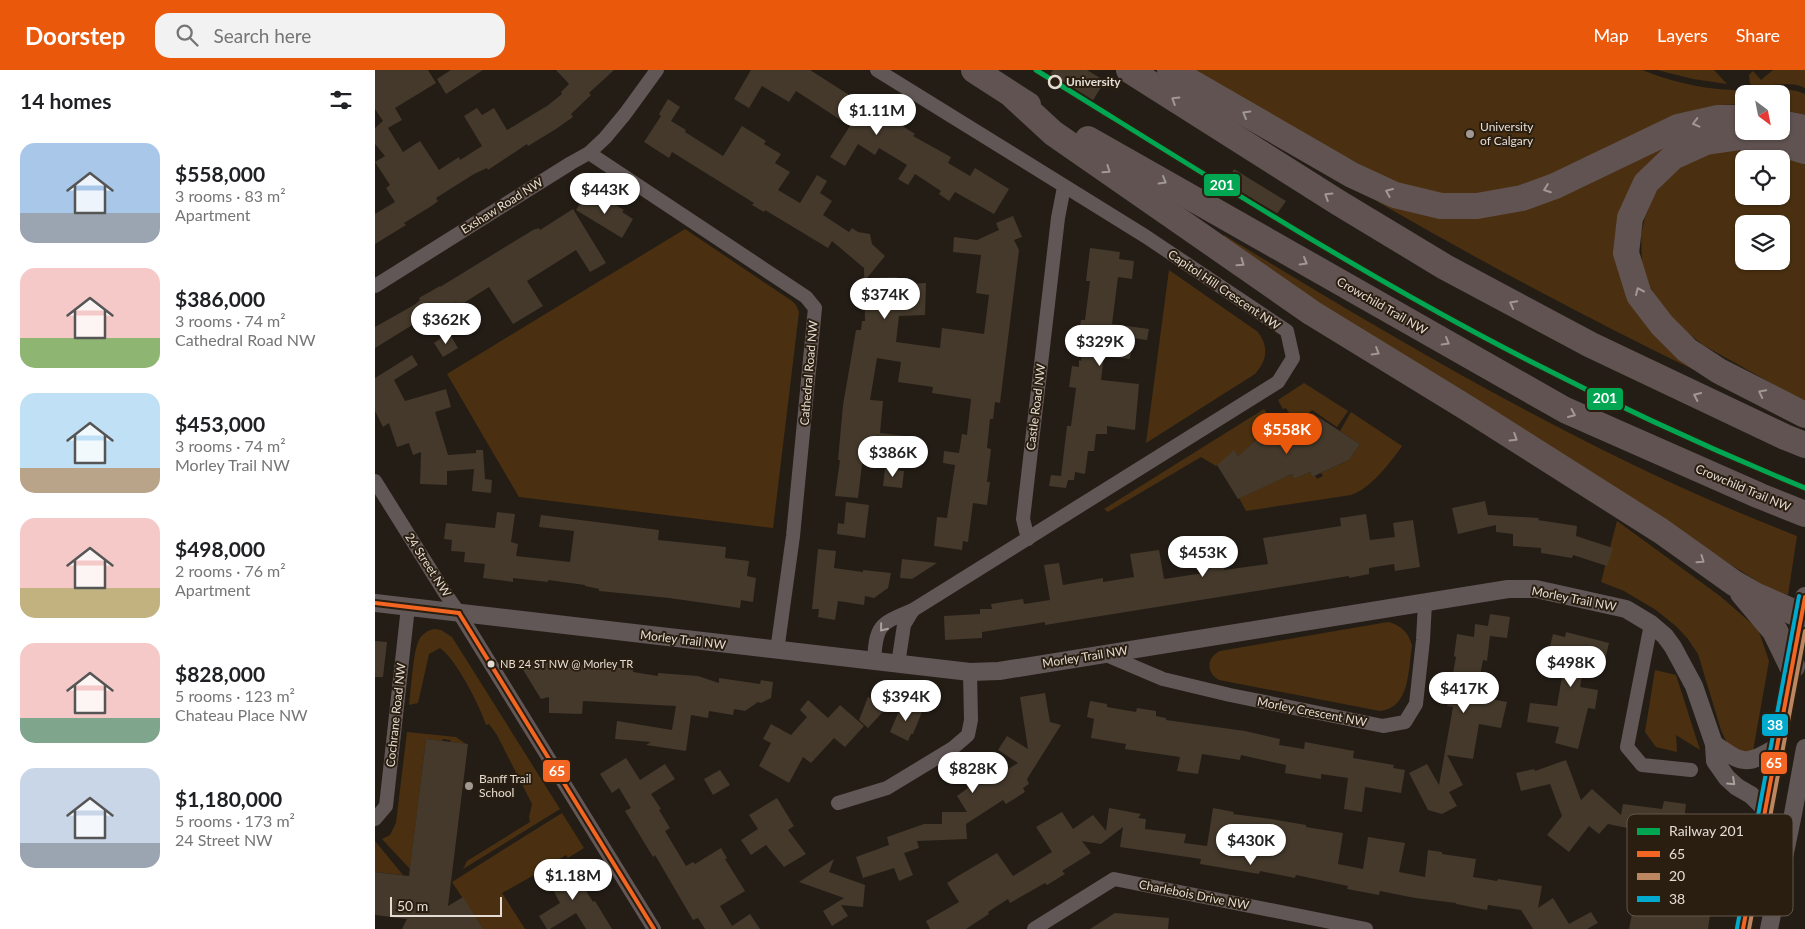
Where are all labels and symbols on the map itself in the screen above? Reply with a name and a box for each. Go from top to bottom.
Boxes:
place label: University [1066,74,1121,89]
marker: University [1048,75,1062,89]
north arrow [1735,85,1790,140]
pin: $1.11M [836,93,918,136]
one-way arrow [1172,96,1181,106]
one-way arrow [1243,110,1252,120]
one-way arrow [1691,117,1700,128]
place label: University of Calgary [1480,119,1534,148]
marker: University of Calgary [1464,128,1476,140]
one-way arrow [1101,164,1111,173]
pin: $443K [570,172,640,215]
line badge: 201 [1203,173,1241,197]
street label: Exshaw Road NW [458,174,546,237]
one-way arrow [1158,175,1167,185]
text: 201 [1210,176,1234,193]
one-way arrow [1543,183,1552,193]
one-way arrow [1385,187,1394,198]
one-way arrow [1324,192,1333,202]
street label: Capitol Hill Crescent NW [1165,246,1284,333]
one-way arrow [1299,256,1308,266]
one-way arrow [1235,257,1244,266]
street label: Crowchild Trail NW [1334,274,1431,338]
pin: $374K [850,278,920,320]
one-way arrow [1635,288,1645,296]
one-way arrow [1510,300,1519,310]
pin: $362K [411,302,481,345]
street label: Cathedral Road NW [796,319,821,426]
pin: $329K [1065,324,1135,367]
one-way arrow [1440,336,1449,346]
one-way arrow [1371,346,1380,356]
street label: Castle Road NW [1023,362,1048,451]
line badge: 201 [1586,387,1624,411]
text: 201 [1593,389,1617,406]
one-way arrow [1758,389,1767,399]
one-way arrow [1693,391,1702,402]
one-way arrow [1567,407,1576,418]
pin: $558K [1252,412,1322,455]
one-way arrow [1509,432,1518,441]
pin: $386K [858,436,928,478]
street label: Crowchild Trail NW [1693,461,1794,515]
street label: 24 Street NW [402,530,455,600]
pin: $453K [1168,536,1238,578]
one-way arrow [1695,554,1705,563]
street label: Morley Trail NW [1530,583,1618,614]
one-way arrow [879,622,888,631]
street label: Morley Trail NW [639,627,727,652]
street label: Morley Trail NW [1041,642,1129,671]
pin: $498K [1536,646,1606,688]
place label: NB 24 ST NW @ Morley TR [500,657,633,670]
marker: NB 24 ST NW @ Morley TR [486,659,496,669]
street label: Cochrane Road NW [383,662,408,768]
pin: $417K [1429,672,1499,714]
pin: $394K [871,680,941,722]
street label: Morley Crescent NW [1256,694,1369,730]
line badge: 38 [1761,713,1789,737]
text: 38 [1767,716,1783,733]
line badge: 65 [1760,751,1788,775]
pin: $828K [938,752,1008,794]
text: 65 [1766,754,1782,771]
line badge: 65 [542,759,571,783]
text: 65 [549,762,565,779]
place label: Banff Trail School [479,771,531,800]
one-way arrow [1727,776,1736,785]
marker: Banff Trail School [463,780,475,792]
legend [1627,814,1793,916]
text: Railway 201 [1669,822,1744,839]
pin: $430K [1216,824,1286,866]
text: 65 [1669,845,1685,862]
pin: $1.18M [532,858,614,901]
text: 20 [1669,867,1685,884]
street label: Charlebois Drive NW [1138,876,1251,913]
text: 38 [1669,890,1685,907]
scale bar [390,894,503,917]

